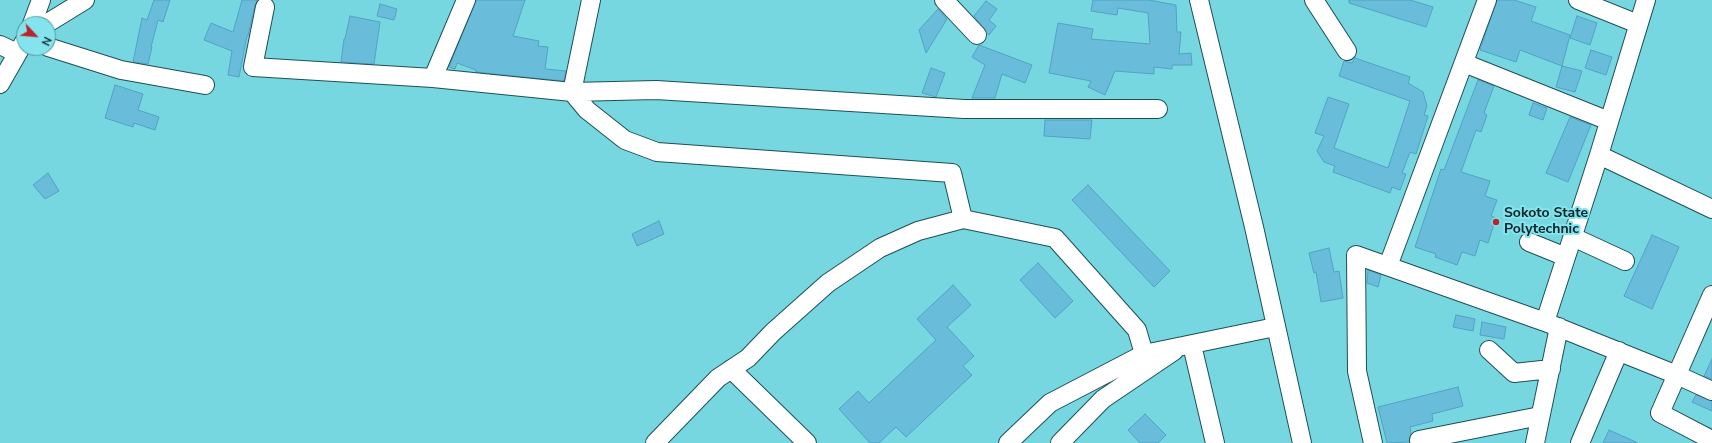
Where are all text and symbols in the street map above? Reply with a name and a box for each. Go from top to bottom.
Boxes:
north arrow [16,16,56,56]
text: N [38,34,55,48]
place label: Sokoto State Polytechnic [1504,206,1588,238]
marker: Sokoto State Polytechnic [1491,217,1501,227]

